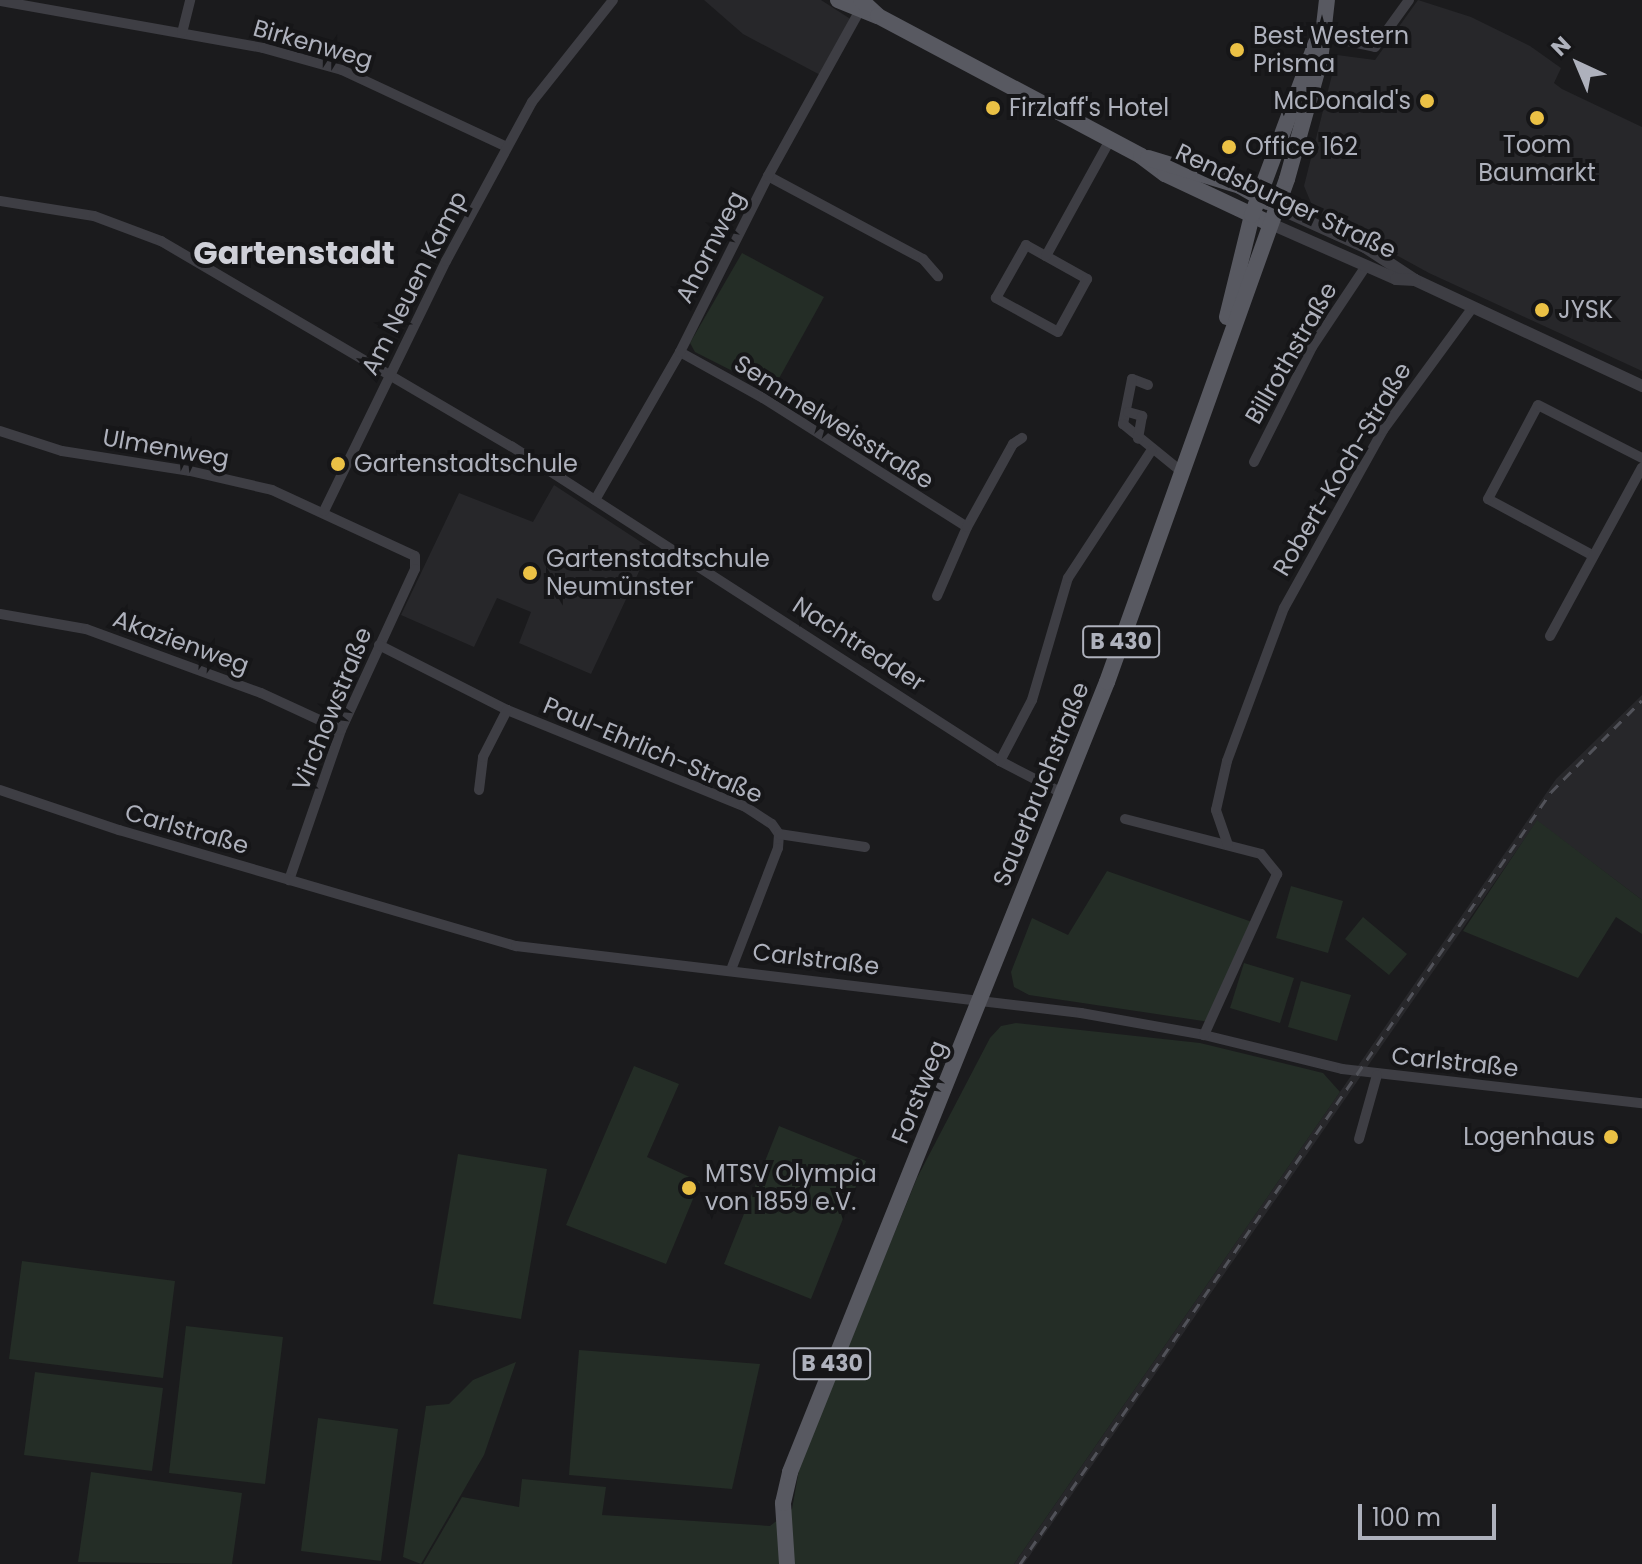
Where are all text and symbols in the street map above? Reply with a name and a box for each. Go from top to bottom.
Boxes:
street label: Birkenweg [250,13,376,75]
place label: Best Western Prisma [1253,22,1409,78]
north arrow [1538,24,1618,104]
text: N [1544,29,1578,63]
marker: Best Western Prisma [1228,41,1246,59]
place label: McDonald's [1273,87,1411,115]
marker: McDonald's [1418,92,1436,110]
place label: Firzlaff's Hotel [1009,94,1169,122]
marker: Firzlaff's Hotel [984,99,1002,117]
marker: Toom Baumarkt [1528,109,1546,127]
place label: Toom Baumarkt [1478,131,1596,187]
place label: Office 162 [1245,133,1358,161]
street label: Rendsburger Straße [1171,137,1401,265]
marker: Office 162 [1220,138,1238,156]
street label: Am Neuen Kamp [355,186,473,380]
street label: Ahornweg [669,186,751,308]
district label: Gartenstadt [193,234,395,272]
street label: Billrothstraße [1239,277,1343,429]
place label: JYSK [1558,296,1613,324]
marker: JYSK [1533,301,1551,319]
street label: Semmelweisstraße [729,349,939,495]
street label: Robert-Koch-Straße [1267,357,1417,581]
street label: Ulmenweg [101,423,231,473]
place label: Gartenstadtschule [354,450,578,478]
marker: Gartenstadtschule [329,455,347,473]
place label: Gartenstadtschule Neumünster [546,545,770,601]
marker: Gartenstadtschule Neumünster [521,564,539,582]
street label: Nachtredder [787,591,931,697]
street label: Akazienweg [109,604,253,680]
street label: Virchowstraße [286,623,378,795]
road number: B 430 [1081,624,1161,660]
street label: Sauerbruchstraße [987,678,1095,890]
street label: Paul-Ehrlich-Straße [539,691,767,809]
street label: Carlstraße [122,798,252,860]
street label: Carlstraße [751,937,881,981]
street label: Forstweg [885,1036,953,1148]
street label: Carlstraße [1390,1041,1520,1083]
place label: Logenhaus [1463,1123,1595,1151]
marker: Logenhaus [1602,1128,1620,1146]
place label: MTSV Olympia von 1859 e.V. [705,1160,877,1216]
marker: MTSV Olympia von 1859 e.V. [680,1179,698,1197]
road number: B 430 [792,1346,872,1382]
scale bar [1362,1488,1500,1538]
text: 100 m [1372,1501,1441,1534]

